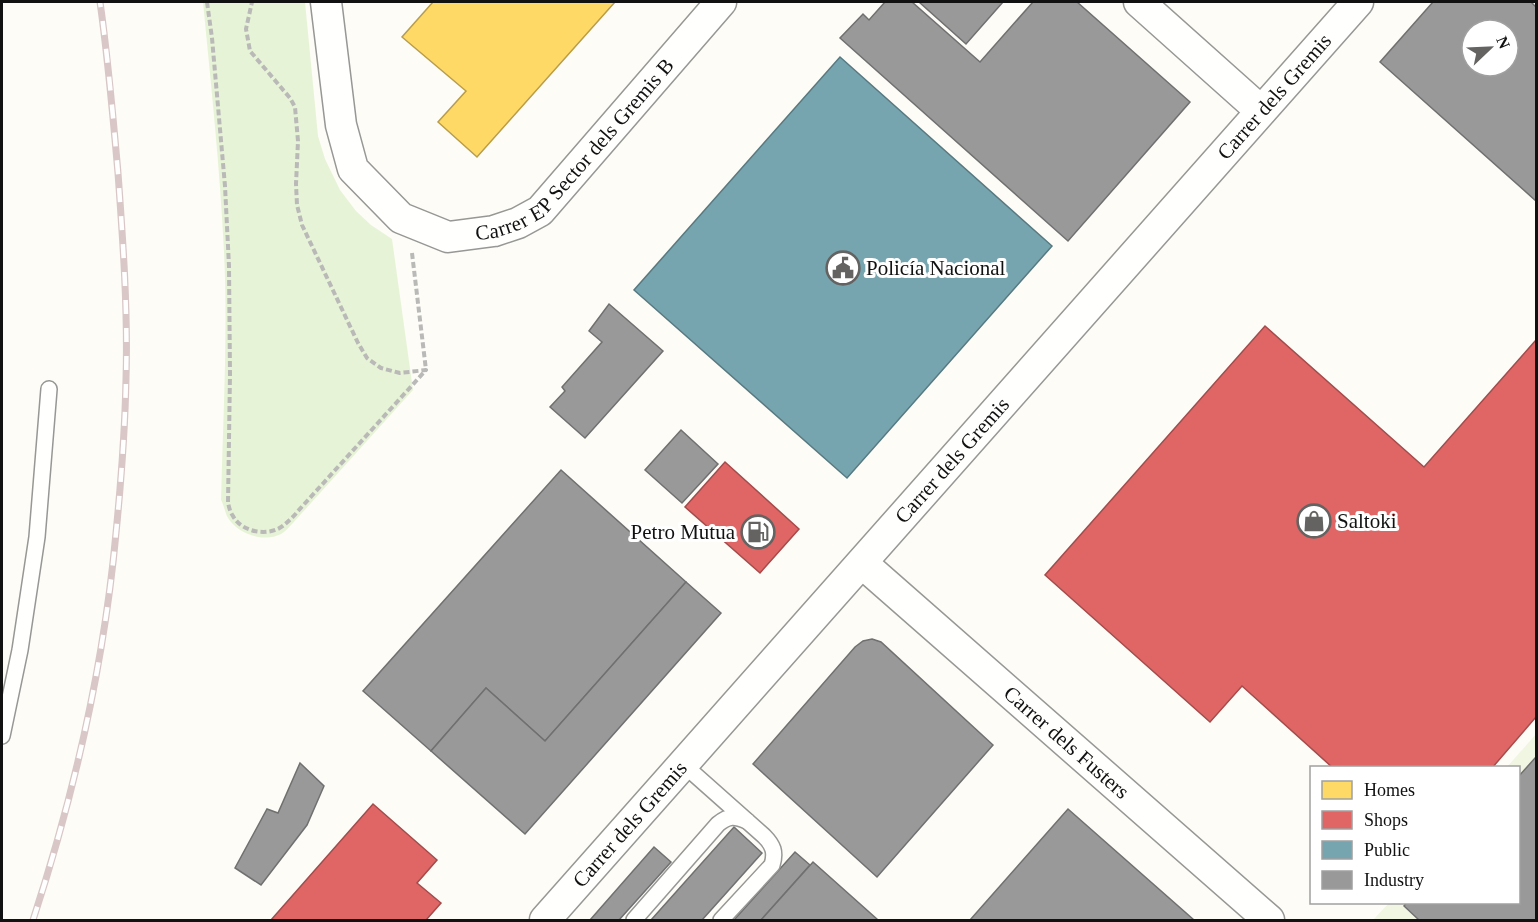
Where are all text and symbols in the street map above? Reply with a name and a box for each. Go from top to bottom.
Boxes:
north arrow [1460,18,1520,78]
street label: Carrer dels Gremis [1212,29,1336,164]
text: N [1493,34,1514,51]
street label: Carrer EP Sector dels Gremis B [474,53,679,245]
public building icon: Policía Nacional [825,250,861,286]
place label: Policía Nacional [866,256,1006,280]
street label: Carrer dels Gremis [890,393,1014,528]
shop icon: Saltoki [1296,503,1332,539]
place label: Saltoki [1337,509,1397,533]
fuel station icon: Petro Mutua [740,514,776,550]
place label: Petro Mutua [631,520,736,544]
street label: Carrer dels Fusters [999,681,1134,804]
street label: Carrer dels Gremis [568,756,692,892]
legend [1310,766,1520,904]
text: Homes [1364,780,1415,800]
text: Shops [1364,810,1408,830]
text: Public [1364,840,1410,860]
text: Industry [1364,870,1424,890]

